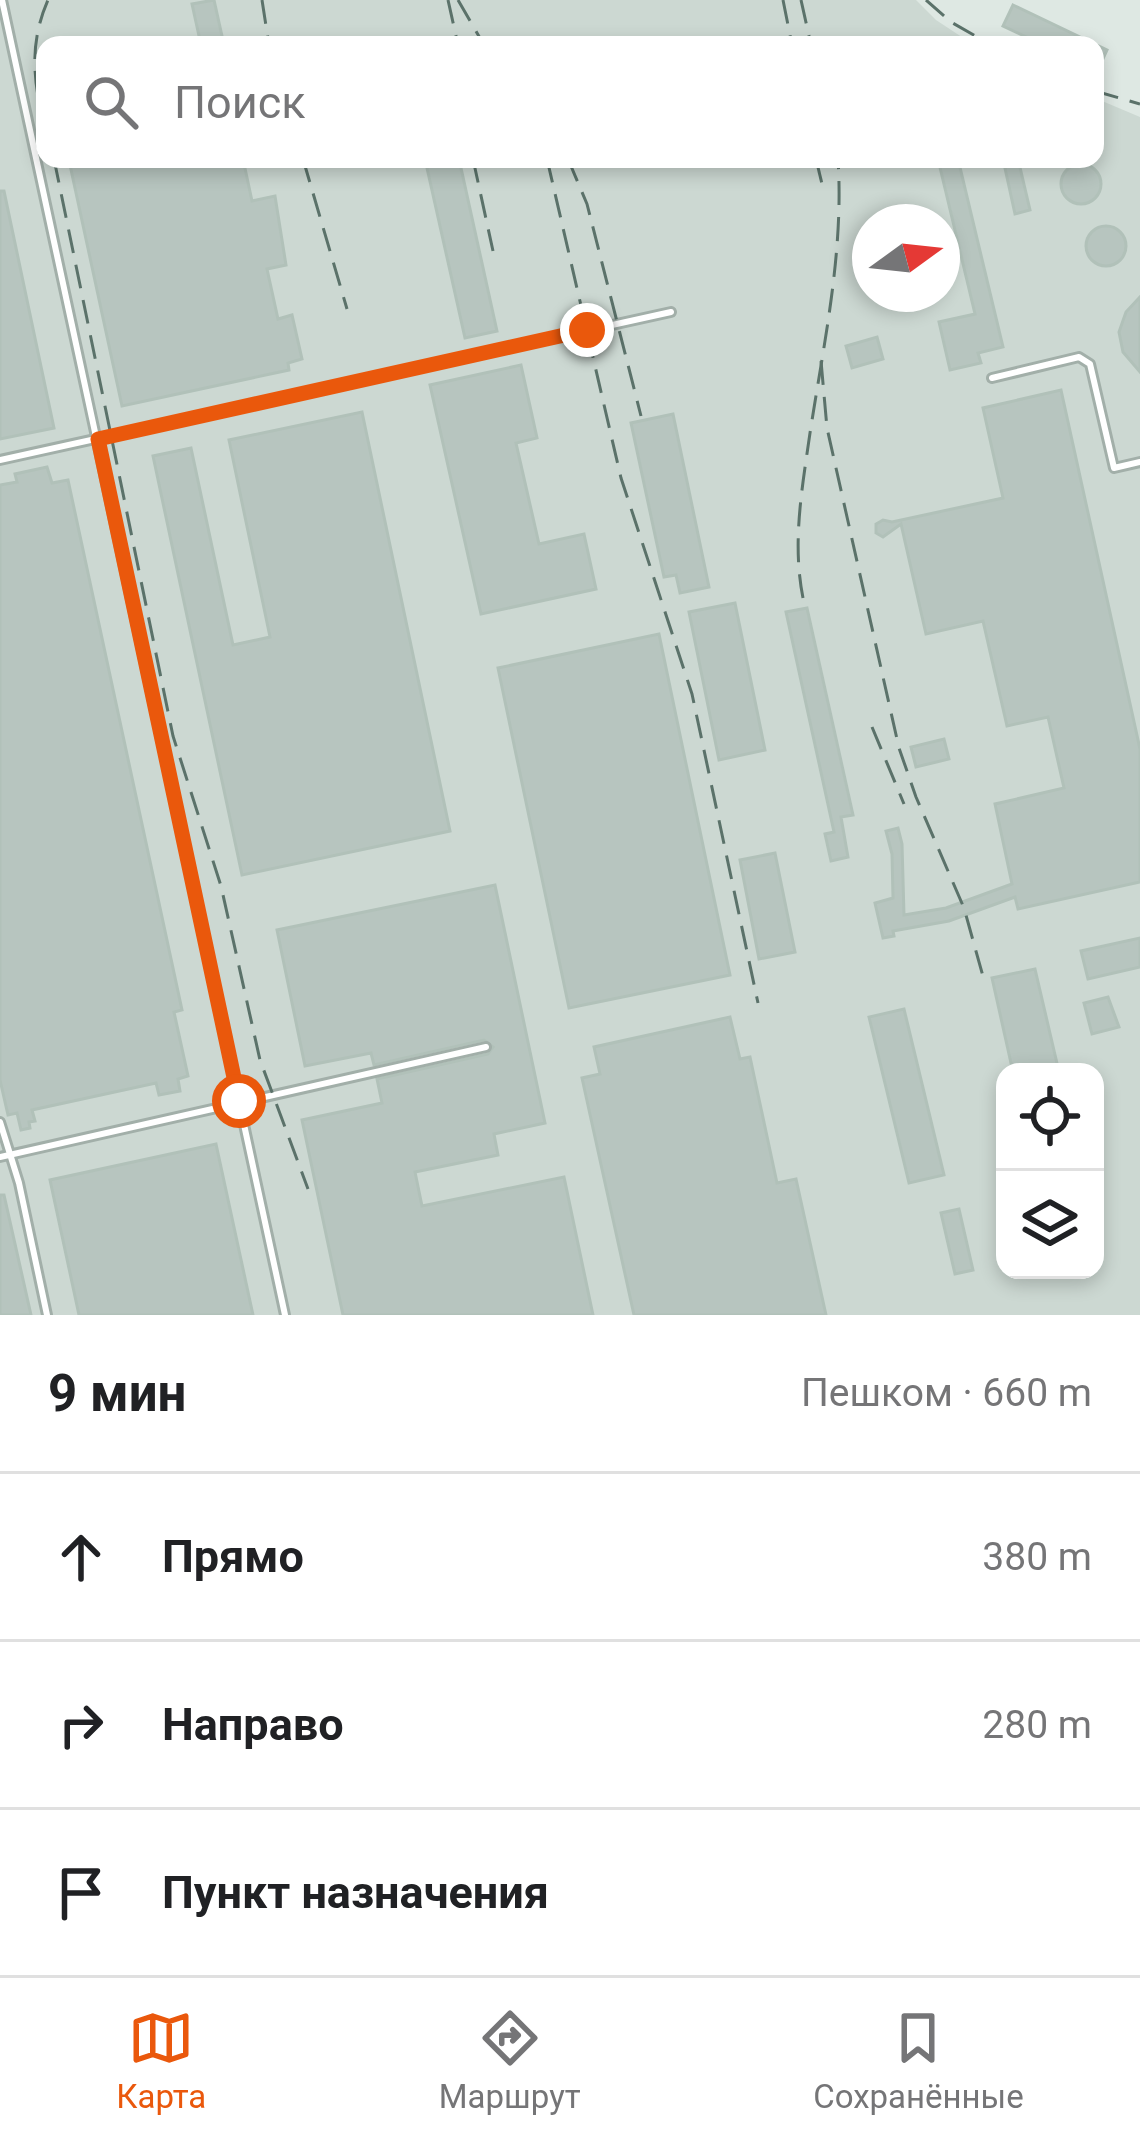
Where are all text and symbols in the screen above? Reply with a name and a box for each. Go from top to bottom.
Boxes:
search box [36,36,1104,168]
icon: search [78,69,144,135]
text: Поиск [174,76,306,129]
north arrow [852,204,960,312]
route end [560,303,614,357]
map controls [996,1063,1104,1279]
button: locate [996,1063,1104,1171]
route start [212,1074,266,1128]
button: layers [996,1171,1104,1279]
text: 9 мин [48,1364,186,1423]
text: Пешком · 660 m [801,1370,1092,1416]
icon: ahead [48,1524,114,1590]
text: Прямо [162,1530,304,1583]
text: 380 m [982,1534,1092,1580]
icon: right [48,1692,114,1758]
text: Направо [162,1698,344,1751]
text: 280 m [982,1702,1092,1748]
icon: arrive [48,1860,114,1926]
text: Пункт назначения [162,1866,549,1919]
tab: Карта [116,2005,206,2116]
tab: Маршрут [439,2005,581,2116]
tab: Сохранённые [813,2005,1024,2116]

